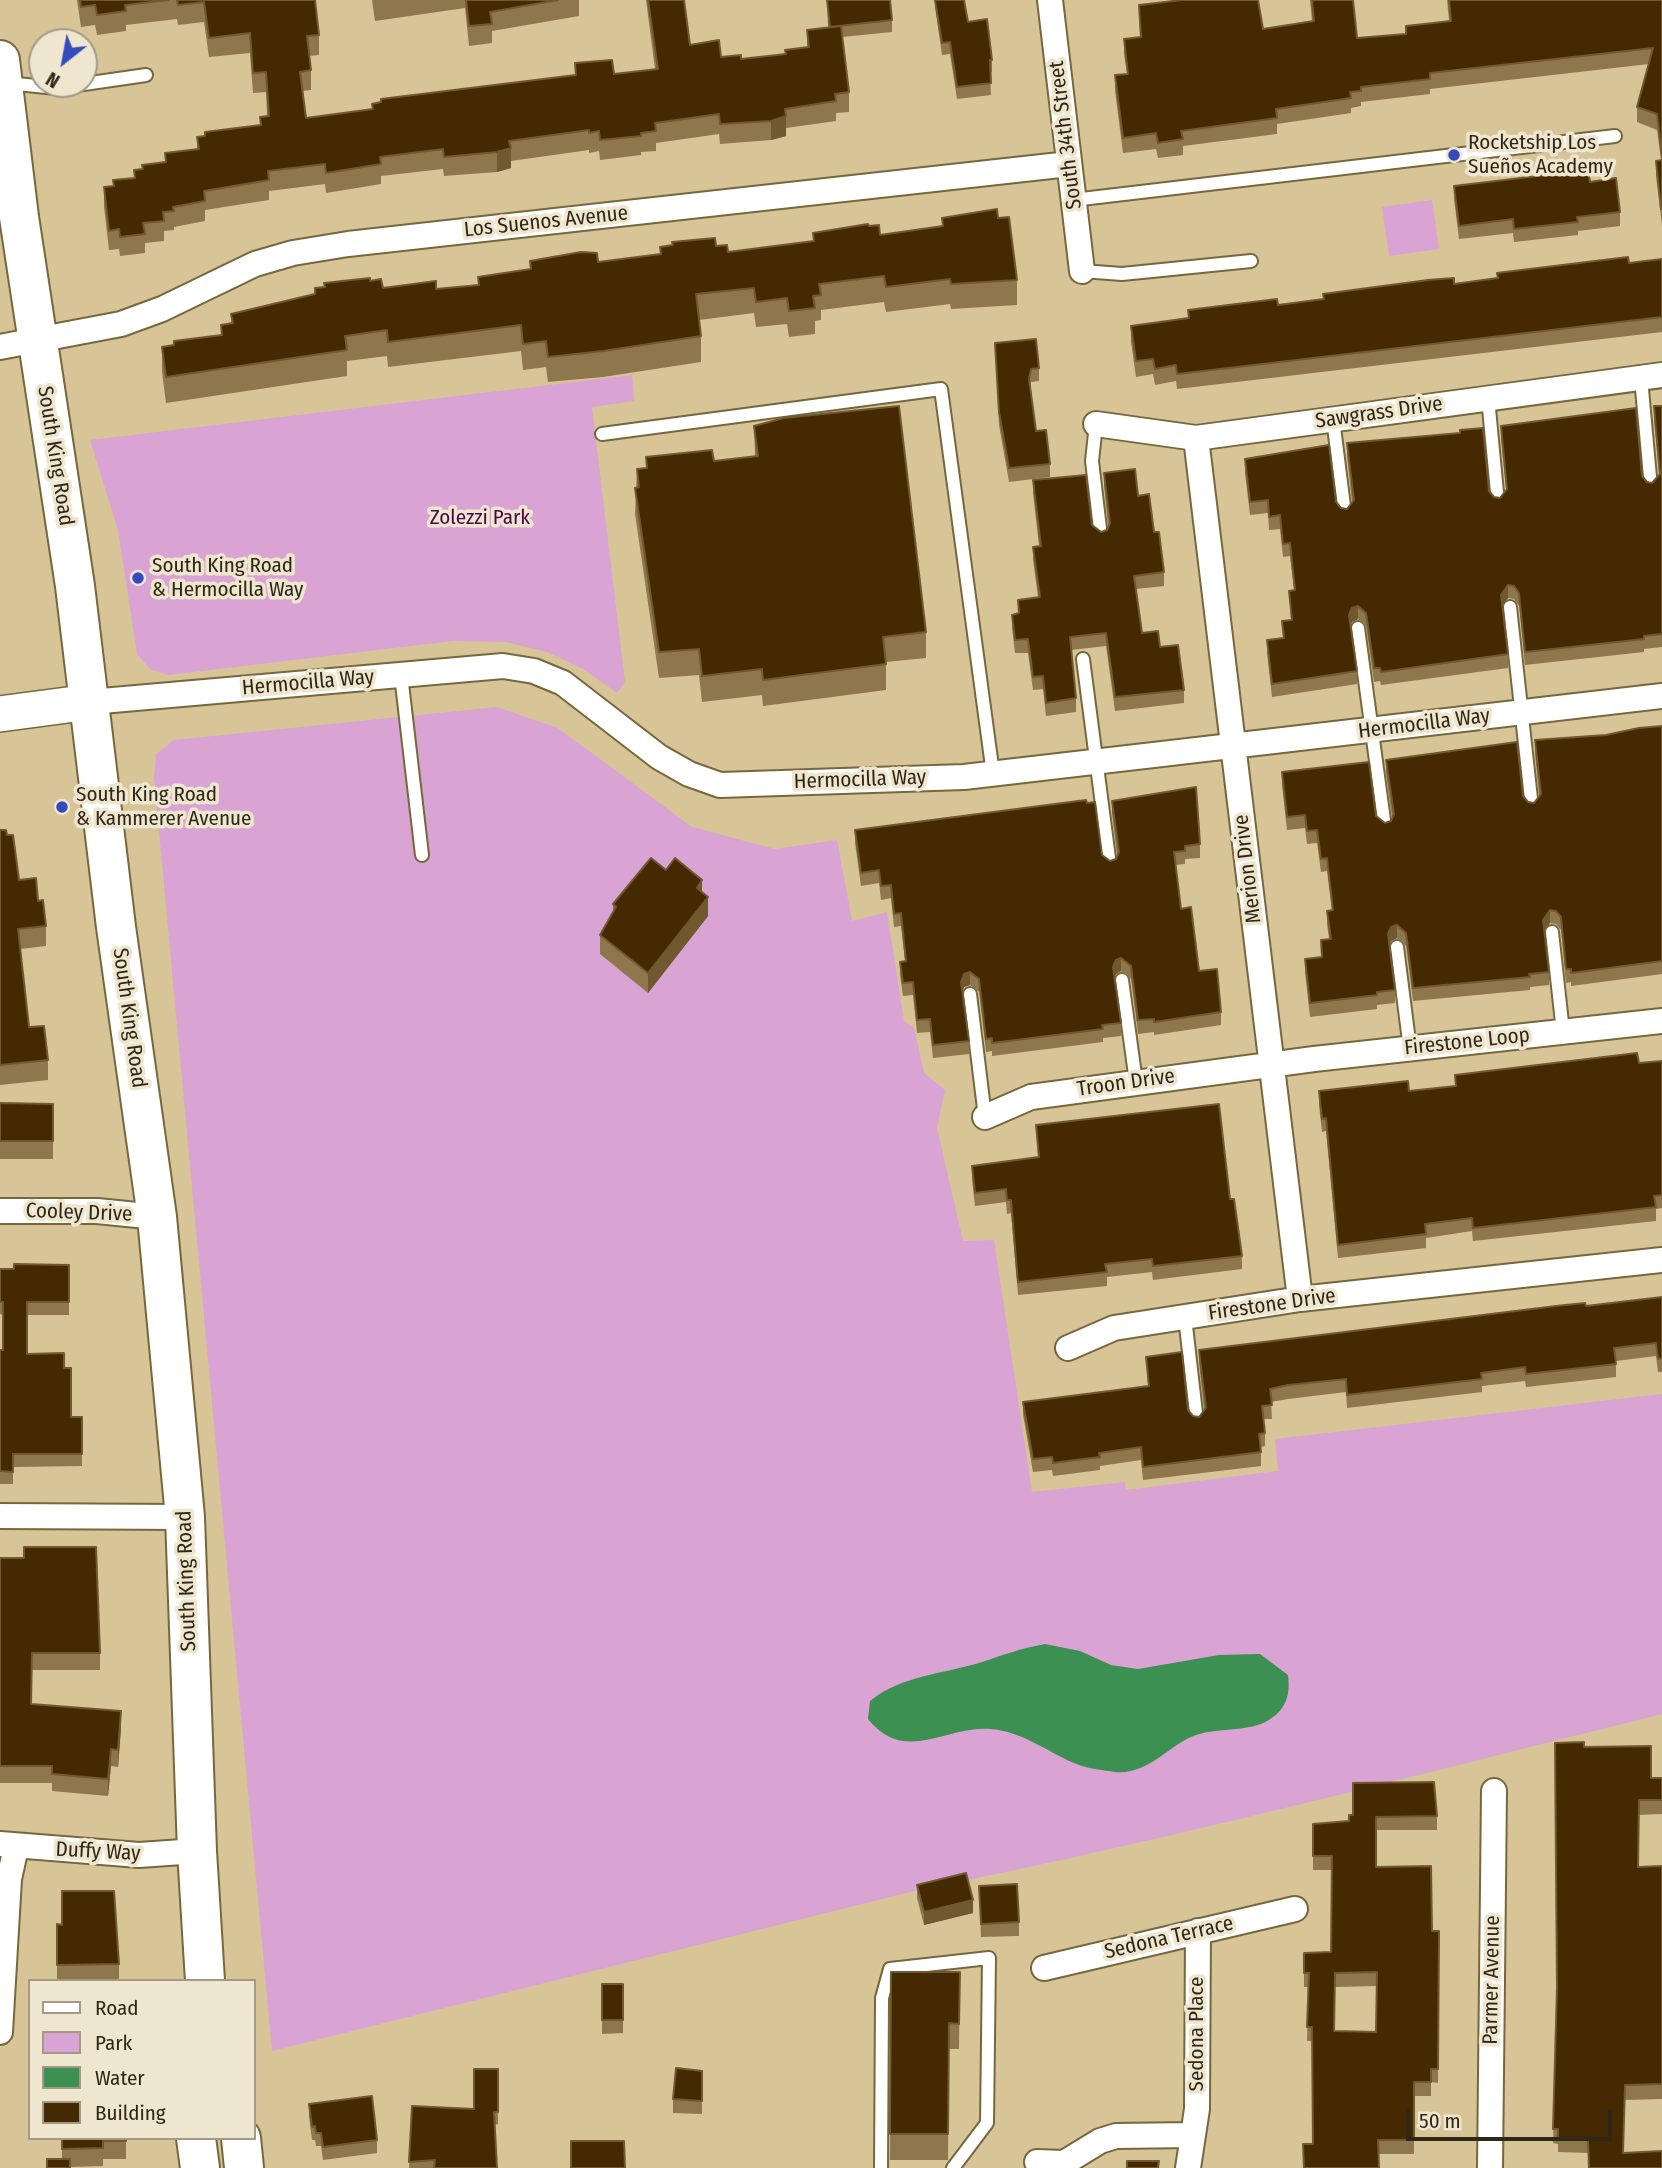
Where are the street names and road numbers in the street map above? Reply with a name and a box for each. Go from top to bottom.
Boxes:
street label: South 34th Street [1044,59,1088,211]
street label: Los Suenos Avenue [463,201,629,243]
street label: South King Road [32,384,78,528]
street label: Sawgrass Drive [1314,392,1444,434]
street label: Hermocilla Way [241,665,375,701]
street label: Hermocilla Way [1357,703,1491,745]
street label: Hermocilla Way [793,765,927,795]
street label: Merion Drive [1229,813,1267,925]
street label: South King Road [107,946,151,1090]
street label: Firestone Loop [1403,1023,1531,1061]
street label: Troon Drive [1076,1064,1176,1102]
street label: Cooley Drive [25,1199,133,1227]
street label: Firestone Drive [1207,1284,1337,1326]
street label: South King Road [172,1510,202,1652]
street label: Duffy Way [55,1837,141,1867]
street label: Sedona Terrace [1102,1911,1236,1965]
street label: Parmer Avenue [1478,1915,1506,2045]
street label: Sedona Place [1184,1977,1210,2091]

